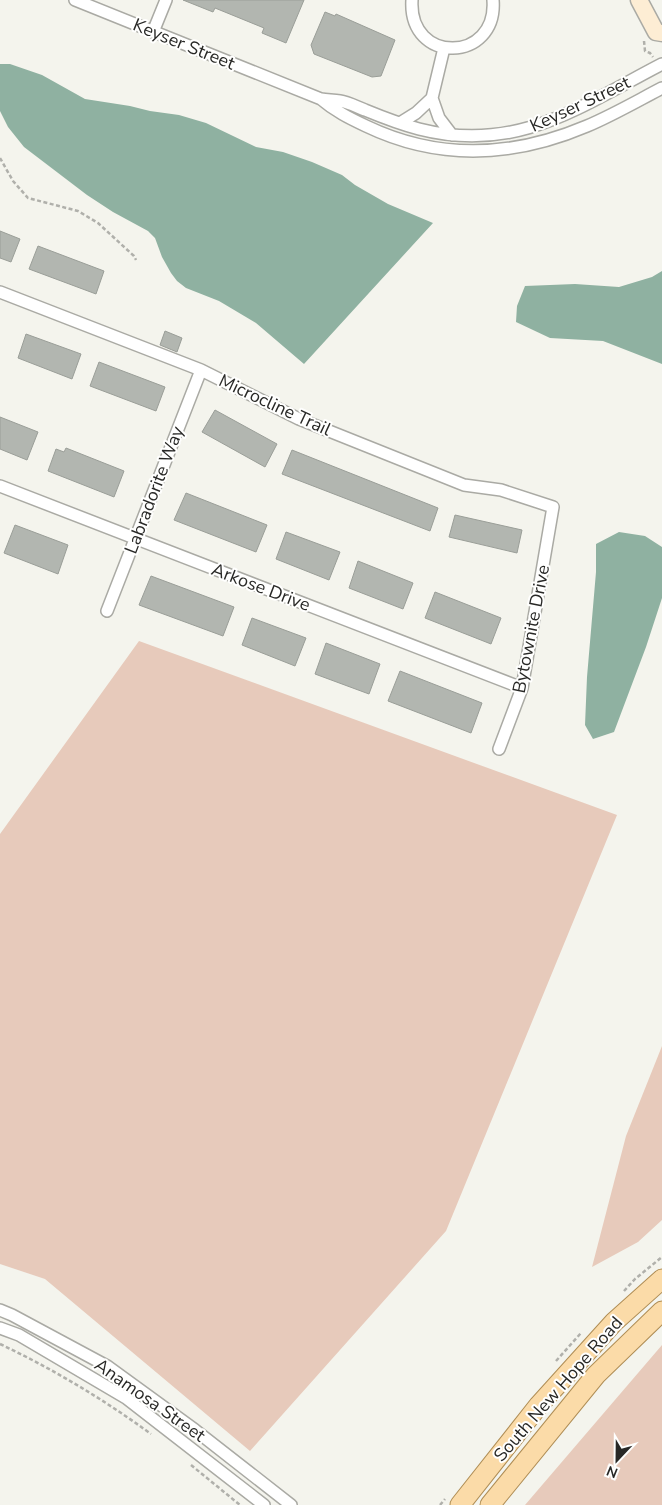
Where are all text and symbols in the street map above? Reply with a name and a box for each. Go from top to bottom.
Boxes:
street label: Keyser Street [129,13,239,76]
street label: Keyser Street [526,70,635,138]
street label: Microcline Trail [215,368,336,442]
street label: Labradorite Way [119,422,190,557]
street label: Arkose Drive [208,557,314,617]
street label: Bytownite Drive [507,563,555,695]
street label: South New Hope Road [488,1311,628,1467]
street label: Anamosa Street [90,1353,211,1448]
north arrow [592,1435,642,1485]
text: N [604,1461,621,1482]

